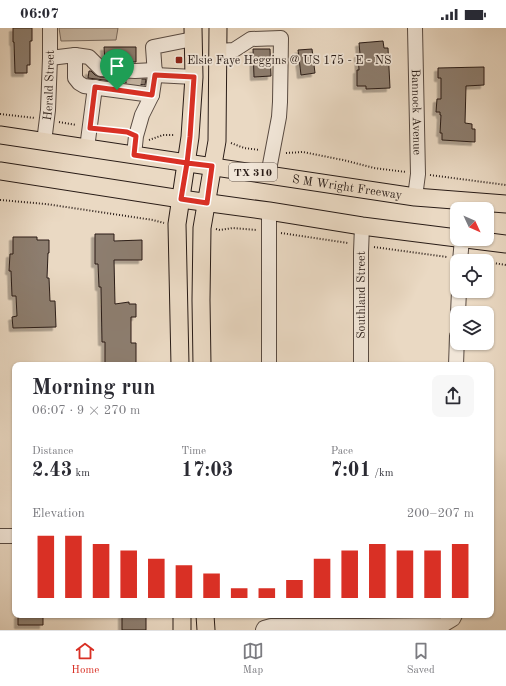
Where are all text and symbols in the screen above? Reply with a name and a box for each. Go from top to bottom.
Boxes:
text: 06:07 [20,7,59,22]
pin [100,49,134,90]
street label: Herald Street [42,50,57,121]
place label: Elsie Faye Heggins @ US 175 - E - NS [187,54,391,67]
icon: arrive [106,55,128,77]
marker: Elsie Faye Heggins @ US 175 - E - NS [174,55,184,65]
street label: Bannock Avenue [409,69,423,156]
road number: TX 310 [229,163,277,181]
street label: S M Wright Freeway [291,174,403,202]
north arrow [450,202,494,246]
map controls [450,202,494,350]
street label: Southland Street [356,251,368,339]
button: locate [450,254,494,298]
button: layers [450,306,494,350]
button: share [432,375,474,417]
text: Morning run [32,377,155,399]
text: 06:07 · 9 × 270 m [32,404,140,417]
text: Distance [32,446,73,457]
text: Time [181,446,206,457]
text: Pace [331,446,353,457]
text: 2.43 [32,461,72,481]
text: 17:03 [181,461,233,481]
text: 7:01 [331,461,371,481]
text: km [72,468,90,479]
text: /km [371,468,394,479]
text: Elevation [32,507,85,520]
text: 200–207 m [407,507,474,520]
tab: Home [71,640,99,678]
tab: Map [242,640,264,678]
tab: Saved [407,640,435,678]

